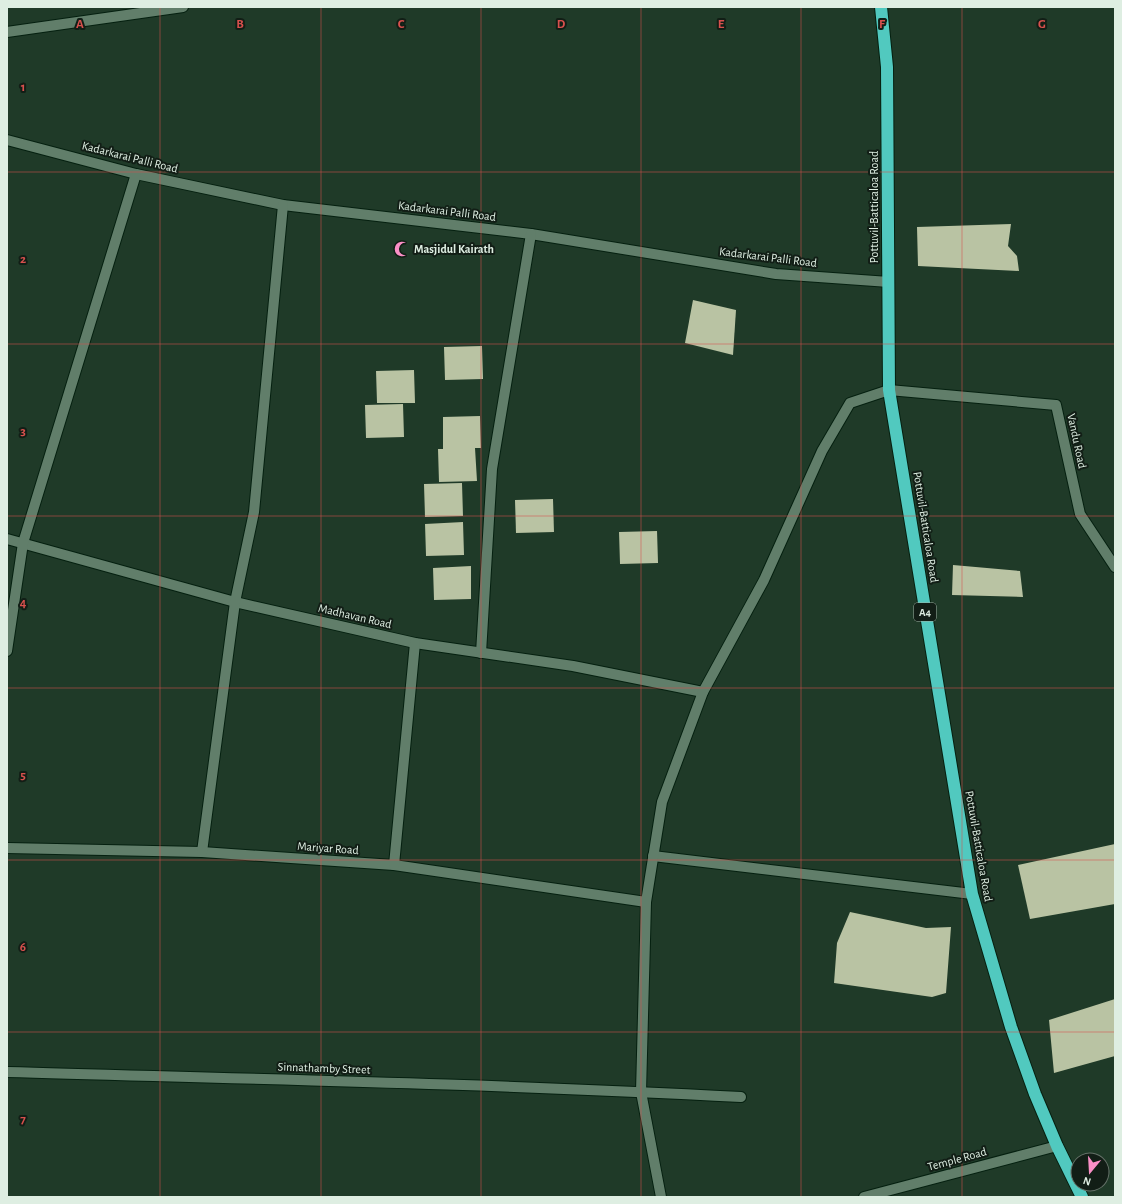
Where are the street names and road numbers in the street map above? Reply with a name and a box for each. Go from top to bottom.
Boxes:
street label: Kadarkarai Palli Road [81,139,179,175]
street label: Pottuvil-Batticaloa Road [868,151,880,263]
street label: Kadarkarai Palli Road [397,199,497,223]
street label: Kadarkarai Palli Road [718,245,818,269]
street label: Vandu Road [1065,412,1089,470]
street label: Pottuvil-Batticaloa Road [911,471,941,583]
street label: Madhavan Road [317,602,393,630]
road number: A4 [914,603,936,621]
street label: Pottuvil-Batticaloa Road [963,790,995,902]
street label: Mariyar Road [297,840,359,857]
street label: Sinnathamby Street [277,1060,371,1077]
street label: Temple Road [926,1145,988,1173]

